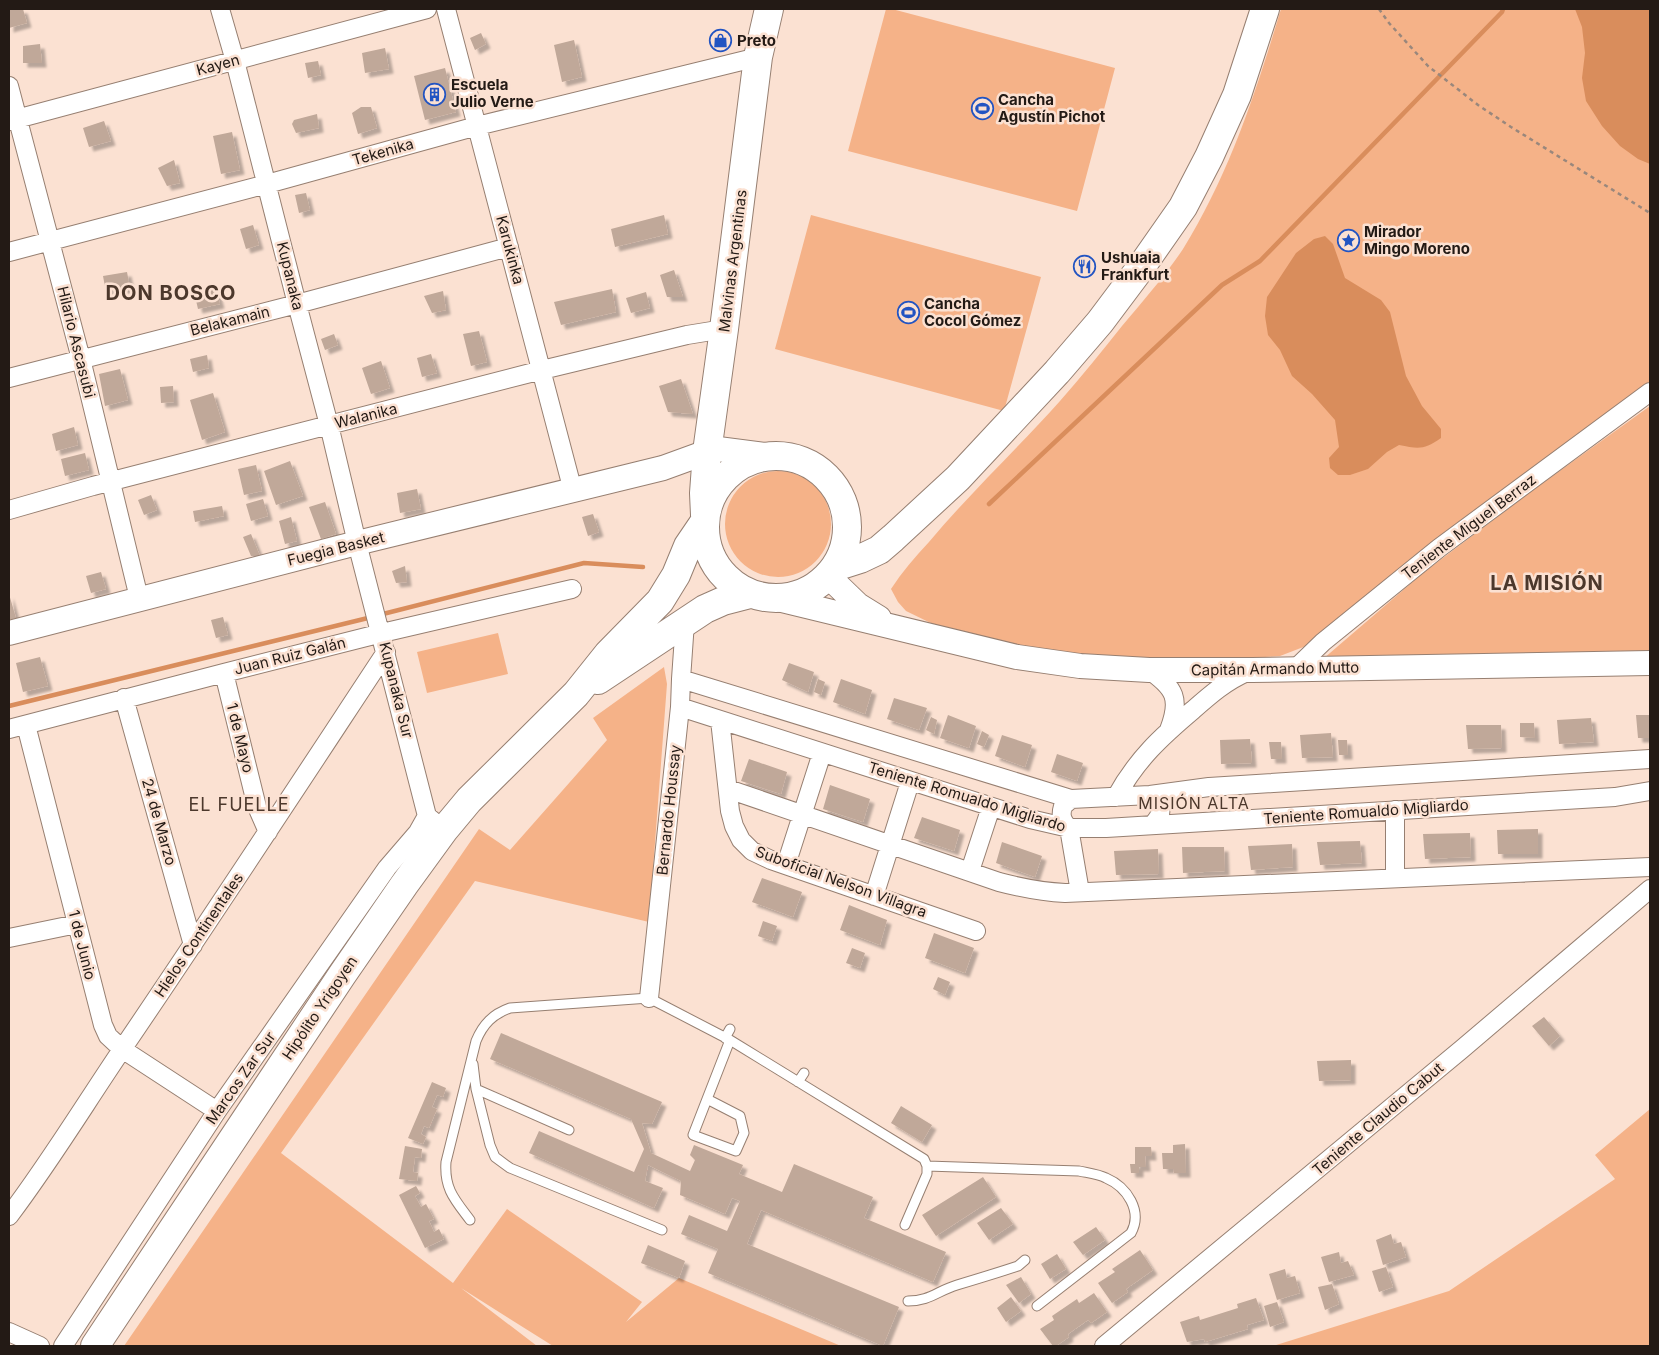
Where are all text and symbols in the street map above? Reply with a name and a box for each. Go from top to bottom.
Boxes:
shop icon: Preto [709,29,733,53]
place label: Preto [737,31,776,50]
street label: Kayen [194,50,242,79]
place label: Escuela Julio Verne [451,75,534,111]
building icon: Escuela Julio Verne [423,82,447,106]
place label: Cancha Agustín Pichot [998,90,1106,126]
sports icon: Cancha Agustín Pichot [970,97,994,121]
street label: Tekenika [350,134,416,169]
street label: Malvinas Argentinas [714,189,751,333]
street label: Karukinka [492,213,529,286]
place label: Mirador Mingo Moreno [1364,222,1470,258]
place icon: Mirador Mingo Moreno [1336,229,1360,253]
street label: Kupanaka [273,240,308,312]
place label: Ushuaia Frankfurt [1101,248,1170,284]
restaurant icon: Ushuaia Frankfurt [1073,255,1097,279]
district label: DON BOSCO [106,281,236,305]
street label: Hilario Ascasubi [53,284,100,400]
place label: Cancha Cocol Gómez [924,294,1021,330]
street label: Belakamain [188,301,272,340]
sports icon: Cancha Cocol Gómez [896,301,920,325]
street label: Walanika [333,399,399,432]
street label: Teniente Miguel Berraz [1398,470,1540,583]
street label: Fuegia Basket [285,527,386,570]
district label: LA MISIÓN [1490,570,1604,595]
street label: Juan Ruiz Galán [232,632,348,679]
street label: Kupanaka Sur [375,640,418,740]
street label: Capitán Armando Mutto [1191,658,1359,679]
street label: 1 de Mayo [223,701,258,775]
street label: Bernardo Houssay [652,743,685,876]
street label: Teniente Romualdo Migliardo [866,757,1068,836]
street label: 24 de Marzo [138,776,181,868]
district label: MISIÓN ALTA [1138,793,1250,813]
district label: EL FUELLE [188,794,290,815]
street label: Teniente Romualdo Migliardo [1263,795,1469,828]
street label: Suboficial Nelson Villagra [753,842,929,921]
street label: Hielos Continentales [150,869,247,1000]
street label: 1 de Junio [65,908,100,982]
street label: Hipólito Yrigoyen [278,952,361,1063]
street label: Marcos Zar Sur [202,1027,280,1128]
street label: Teniente Claudio Cabut [1308,1058,1447,1179]

